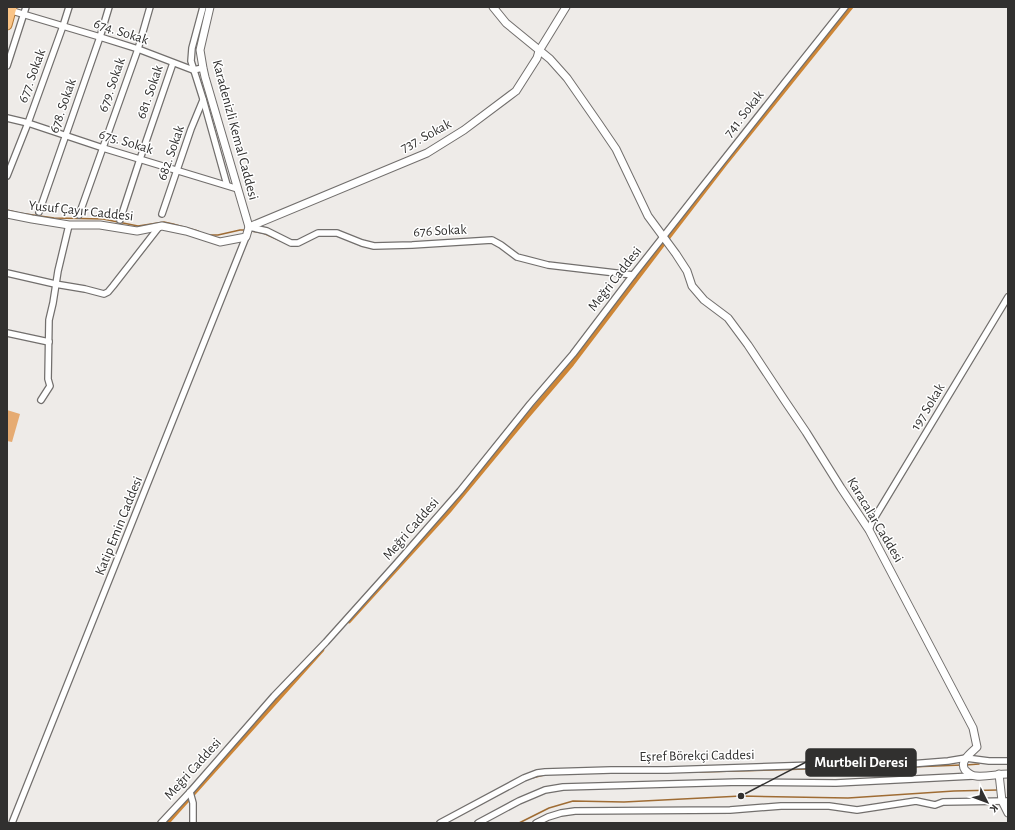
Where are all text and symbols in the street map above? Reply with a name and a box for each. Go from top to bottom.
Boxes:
street label: 674. Sokak [92,17,151,48]
street label: 677. Sokak [16,47,48,105]
street label: 679. Sokak [96,55,128,114]
street label: Karadenizli Kemal Caddesi [210,58,260,202]
street label: 681. Sokak [134,63,166,121]
street label: 678. Sokak [47,76,79,135]
street label: 741. Sokak [722,88,767,140]
street label: 737. Sokak [398,117,454,155]
street label: 682. Sokak [155,123,187,182]
street label: 675. Sokak [97,127,155,157]
street label: Yusuf Çayır Caddesi [28,199,134,223]
street label: 676 Sokak [413,223,468,239]
street label: Meğri Caddesi [586,244,644,314]
street label: 197 Sokak [909,381,948,433]
street label: Katip Emin Caddesi [93,475,145,577]
street label: Karacalar Caddesi [844,475,906,565]
street label: Meğri Caddesi [380,495,442,563]
street label: Meğri Caddesi [162,736,224,802]
street label: Eşref Börekçi Caddesi [639,748,755,764]
callout: Murtbeli Deresi [806,749,916,776]
text: Murtbeli Deresi [814,755,908,770]
north arrow [967,782,1007,822]
text: K [987,802,1000,815]

